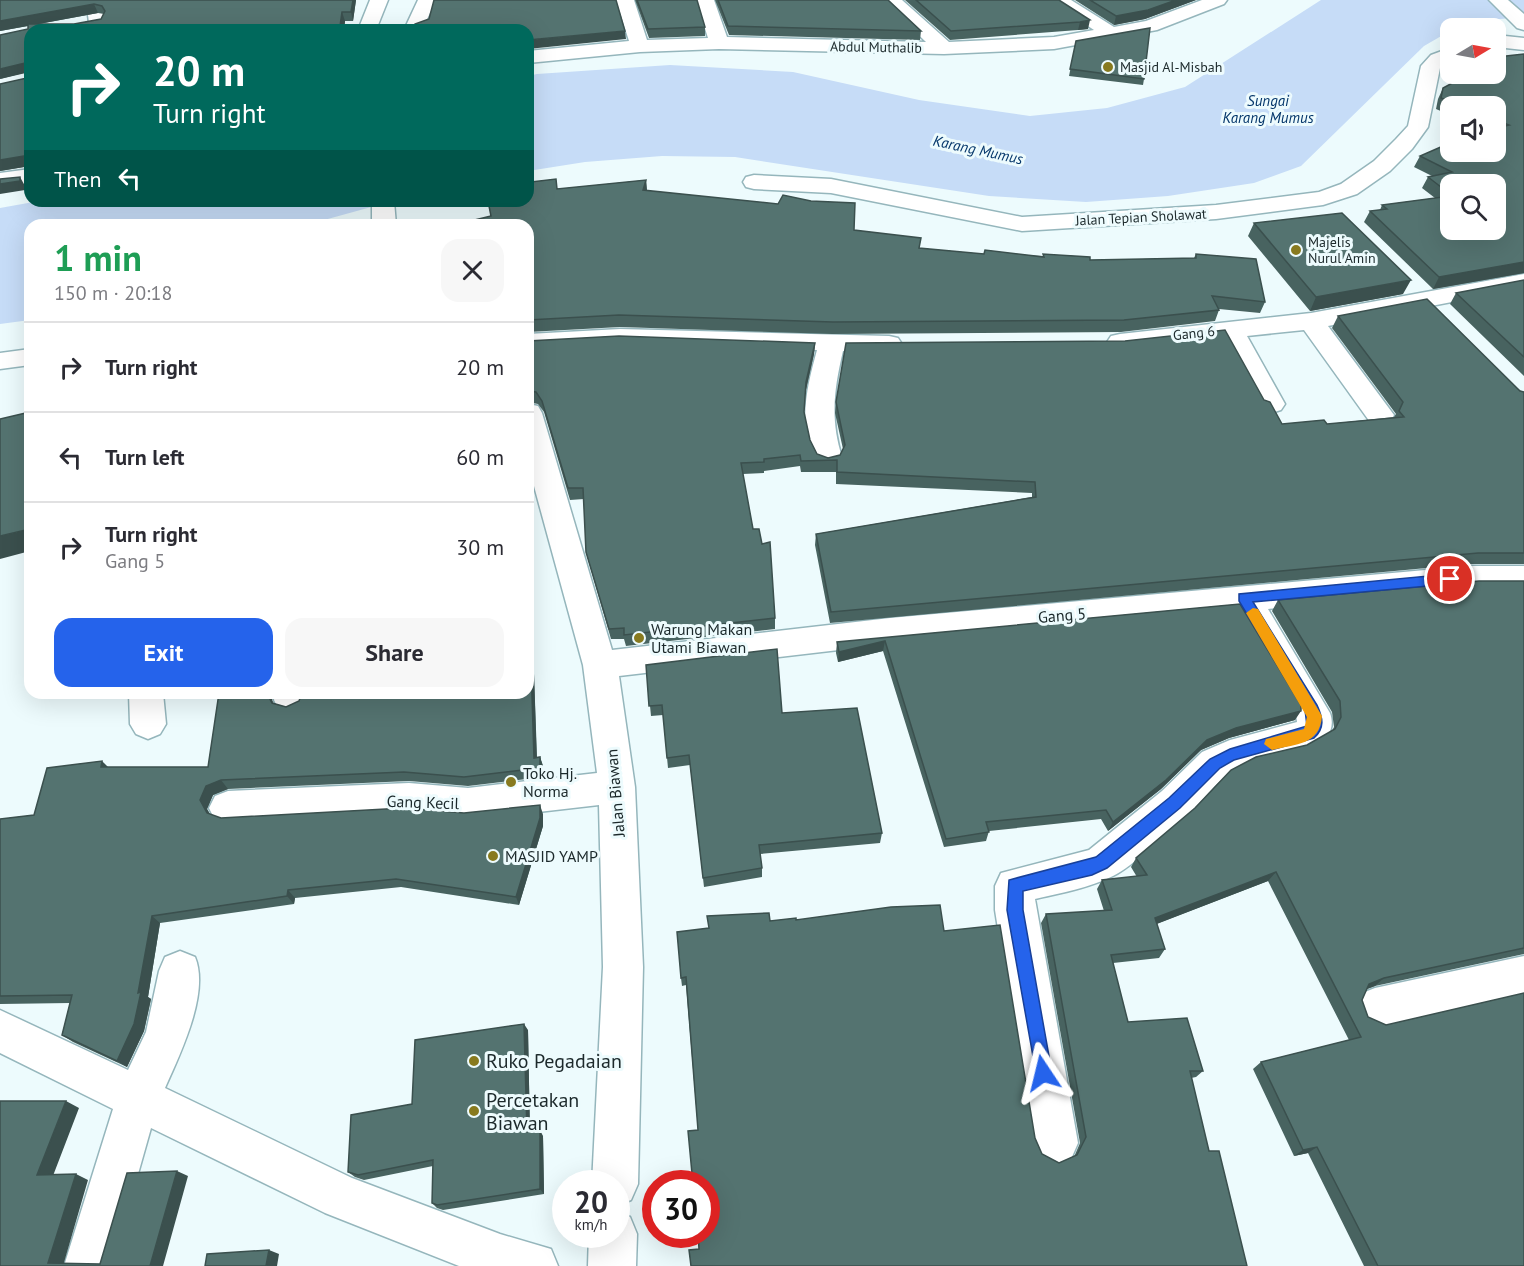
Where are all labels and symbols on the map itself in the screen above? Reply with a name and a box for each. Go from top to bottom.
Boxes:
north arrow [1440,18,1506,84]
street label: Abdul Muthalib [830,37,922,57]
place label: Masjid Al-Misbah [1120,58,1222,76]
marker: Masjid Al-Misbah [1101,60,1115,74]
water label: Sungai Karang Mumus [1222,91,1314,127]
water label: Karang Mumus [932,131,1025,168]
street label: Jalan Tepian Sholawat [1074,205,1207,229]
place label: Majelis Nurul Amin [1308,233,1376,267]
marker: Majelis Nurul Amin [1289,243,1303,257]
street label: Gang 6 [1172,322,1216,344]
pin [1424,553,1475,604]
street label: Gang 5 [1037,603,1087,627]
place label: Warung Makan Utami Biawan [651,619,752,657]
marker: Warung Makan Utami Biawan [632,631,646,645]
street label: Jalan Biawan [601,748,629,839]
place label: Toko Hj. Norma [523,763,577,801]
marker: Toko Hj. Norma [504,775,518,789]
street label: Gang Kecil [386,791,460,813]
place label: MASJID YAMP [505,846,598,866]
marker: MASJID YAMP [486,849,500,863]
position arrow [1011,1041,1075,1105]
place label: Ruko Pegadaian [486,1048,622,1074]
marker: Ruko Pegadaian [467,1054,481,1068]
place label: Percetakan Biawan [486,1087,579,1136]
marker: Percetakan Biawan [467,1104,481,1118]
speed limit sign: 30 [642,1170,720,1248]

